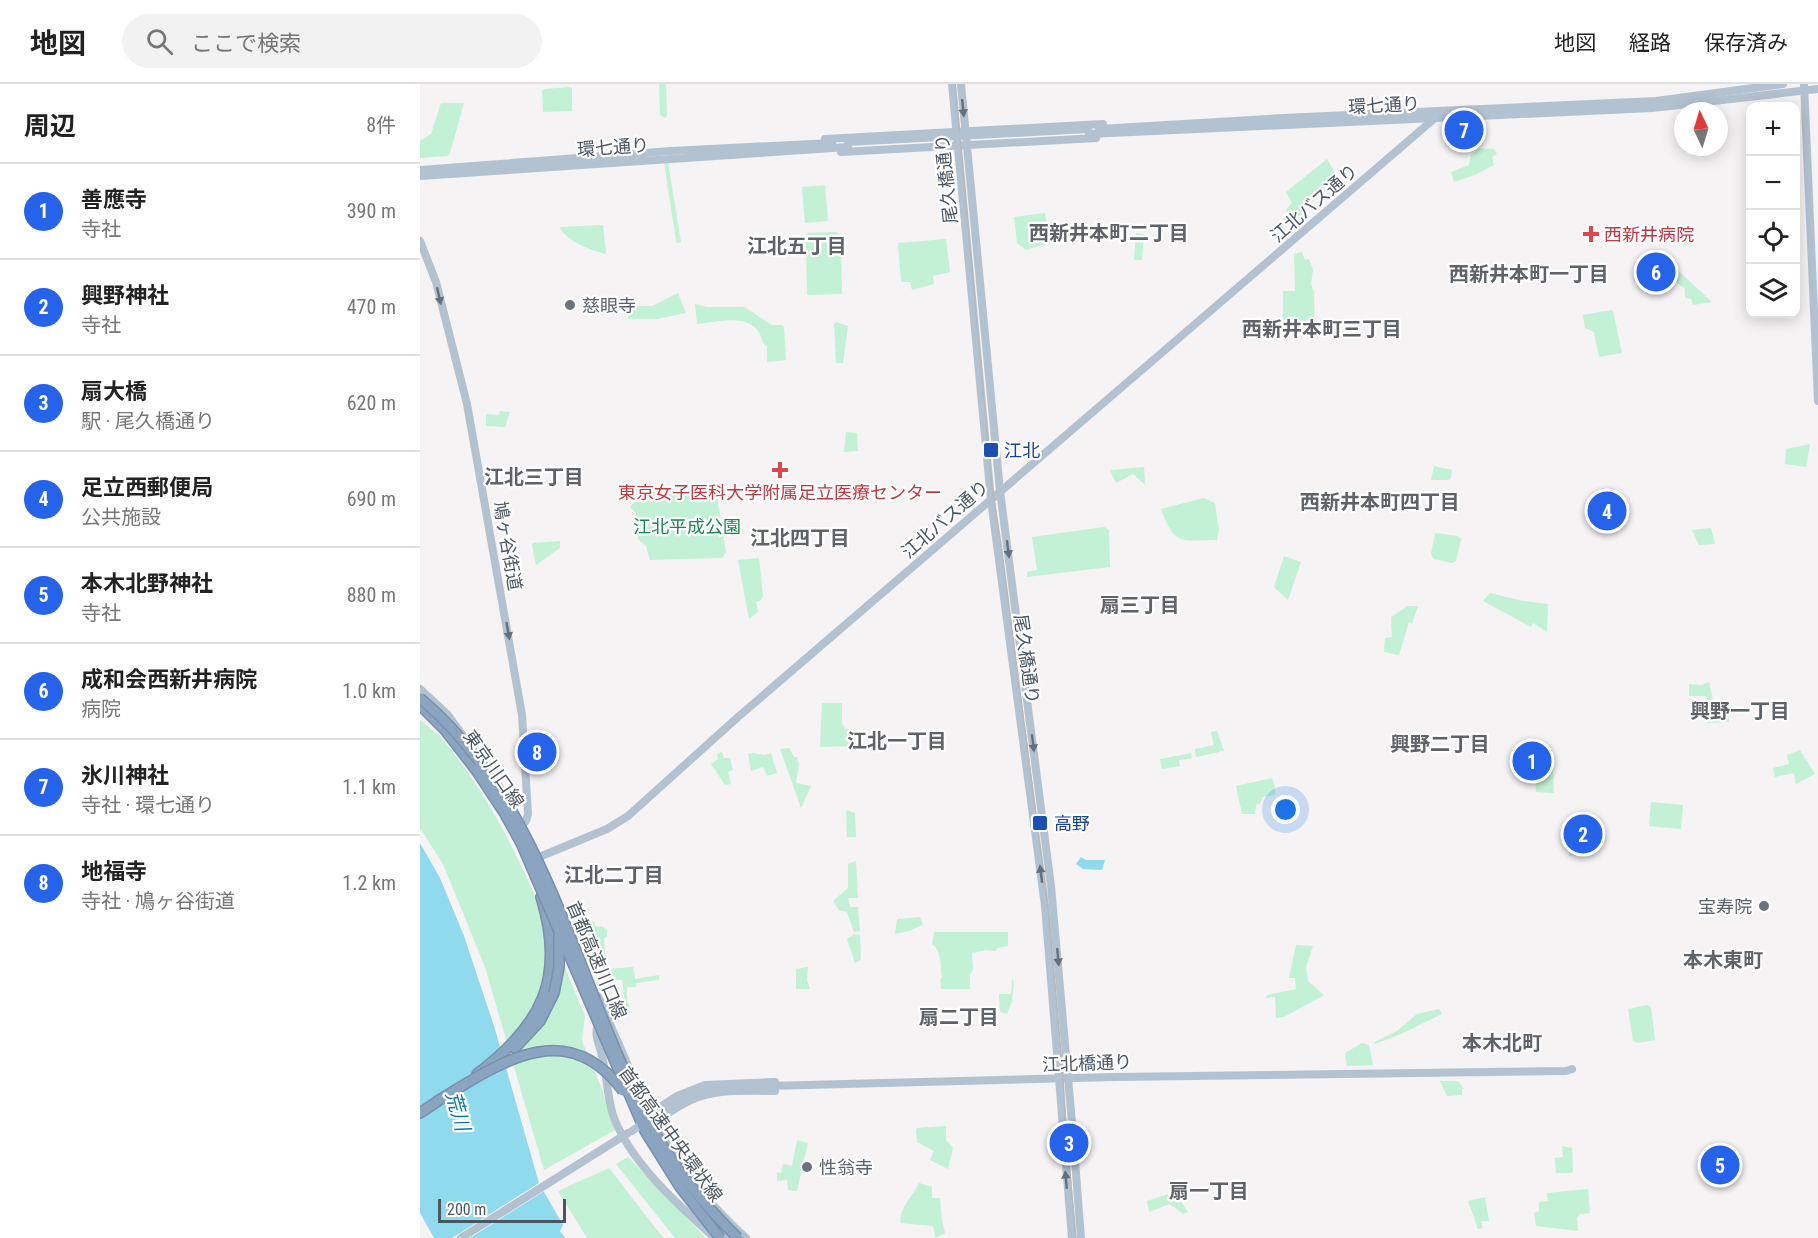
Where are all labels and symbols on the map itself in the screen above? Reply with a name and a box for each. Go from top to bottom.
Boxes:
street label: 環七通り [1347,93,1421,117]
one-way arrow [958,98,968,117]
north arrow [1674,102,1728,156]
pin: 7 [1444,108,1484,152]
street label: 尾久橋通り [931,133,961,225]
street label: 環七通り [576,134,650,160]
street label: 江北バス通り [1266,160,1362,246]
district label: 西新井本町二丁目 [1029,221,1189,245]
place label: 西新井病院 [1604,224,1694,245]
marker: 西新井病院 [1582,225,1600,243]
district label: 江北五丁目 [747,234,847,258]
pin: 6 [1636,250,1676,294]
district label: 西新井本町一丁目 [1449,262,1609,286]
one-way arrow [434,287,444,305]
place label: 慈眼寺 [582,295,636,316]
marker: 慈眼寺 [563,298,577,312]
district label: 西新井本町三丁目 [1242,317,1402,341]
place label: 江北 [1004,440,1040,461]
marker: 江北 [982,441,1000,459]
marker: 東京女子医科大学附属足立医療センター [771,461,789,479]
district label: 江北三丁目 [484,465,584,489]
street label: 江北バス通り [897,476,993,562]
place label: 東京女子医科大学附属足立医療センター [618,482,942,503]
pin: 4 [1588,488,1626,534]
district label: 西新井本町四丁目 [1300,490,1460,514]
street label: 鳩ヶ谷街道 [490,500,526,592]
park label: 江北平成公園 [633,516,741,537]
district label: 江北四丁目 [750,526,850,550]
one-way arrow [1003,540,1012,559]
district label: 扇三丁目 [1100,593,1180,617]
street label: 尾久橋通り [1010,613,1044,705]
one-way arrow [504,621,513,640]
district label: 興野一丁目 [1690,699,1790,723]
street label: 東京川口線 [460,726,528,812]
district label: 江北一丁目 [847,729,947,753]
pin: 8 [518,730,556,774]
district label: 興野二丁目 [1390,732,1490,756]
one-way arrow [1028,733,1037,752]
pin: 1 [1512,738,1552,784]
your location [1271,795,1300,824]
pin: 2 [1564,812,1602,856]
place label: 高野 [1054,813,1090,834]
marker: 高野 [1031,814,1049,832]
district label: 江北二丁目 [564,863,664,887]
one-way arrow [1036,864,1046,883]
place label: 宝寿院 [1698,896,1752,917]
street label: 首都高速川口線 [563,898,631,1022]
marker: 宝寿院 [1757,899,1771,913]
one-way arrow [1053,948,1063,967]
district label: 本木東町 [1683,948,1763,972]
district label: 扇二丁目 [919,1005,999,1029]
district label: 本木北町 [1462,1031,1542,1055]
street label: 江北橋通り [1042,1051,1132,1075]
street label: 首都高速中央環状線 [615,1062,727,1206]
water label: 荒川 [441,1088,476,1135]
pin: 3 [1050,1120,1088,1166]
pin: 5 [1700,1142,1740,1188]
place label: 性翁寺 [819,1157,873,1178]
marker: 性翁寺 [800,1160,814,1174]
one-way arrow [1061,1170,1071,1189]
district label: 扇一丁目 [1169,1179,1249,1203]
scale bar [438,1196,566,1224]

